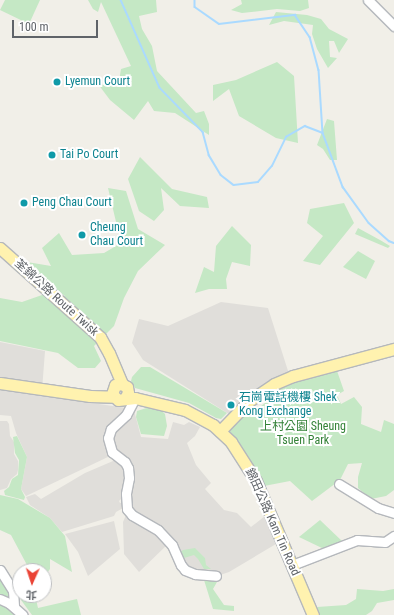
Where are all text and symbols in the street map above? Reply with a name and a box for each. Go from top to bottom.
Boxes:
scale bar [14,12,100,38]
text: 100 m [19,20,49,34]
place label: Lyemun Court [65,75,130,89]
marker: Lyemun Court [52,77,62,87]
place label: Tai Po Court [60,148,118,162]
marker: Tai Po Court [47,150,57,160]
place label: Peng Chau Court [32,196,112,210]
marker: Peng Chau Court [19,198,29,208]
place label: Cheung Chau Court [90,221,143,249]
marker: Cheung Chau Court [77,230,87,240]
street label: 荃錦公路 Route Twisk [11,256,101,340]
place label: 石崗電話機樓 Shek Kong Exchange [239,391,337,419]
marker: 石崗電話機樓 Shek Kong Exchange [226,400,236,410]
park label: 上村公園 Sheung Tsuen Park [260,420,346,448]
street label: 錦田公路 Kam Tin Road [242,466,302,578]
north arrow [12,563,52,603]
text: 北 [26,588,37,601]

